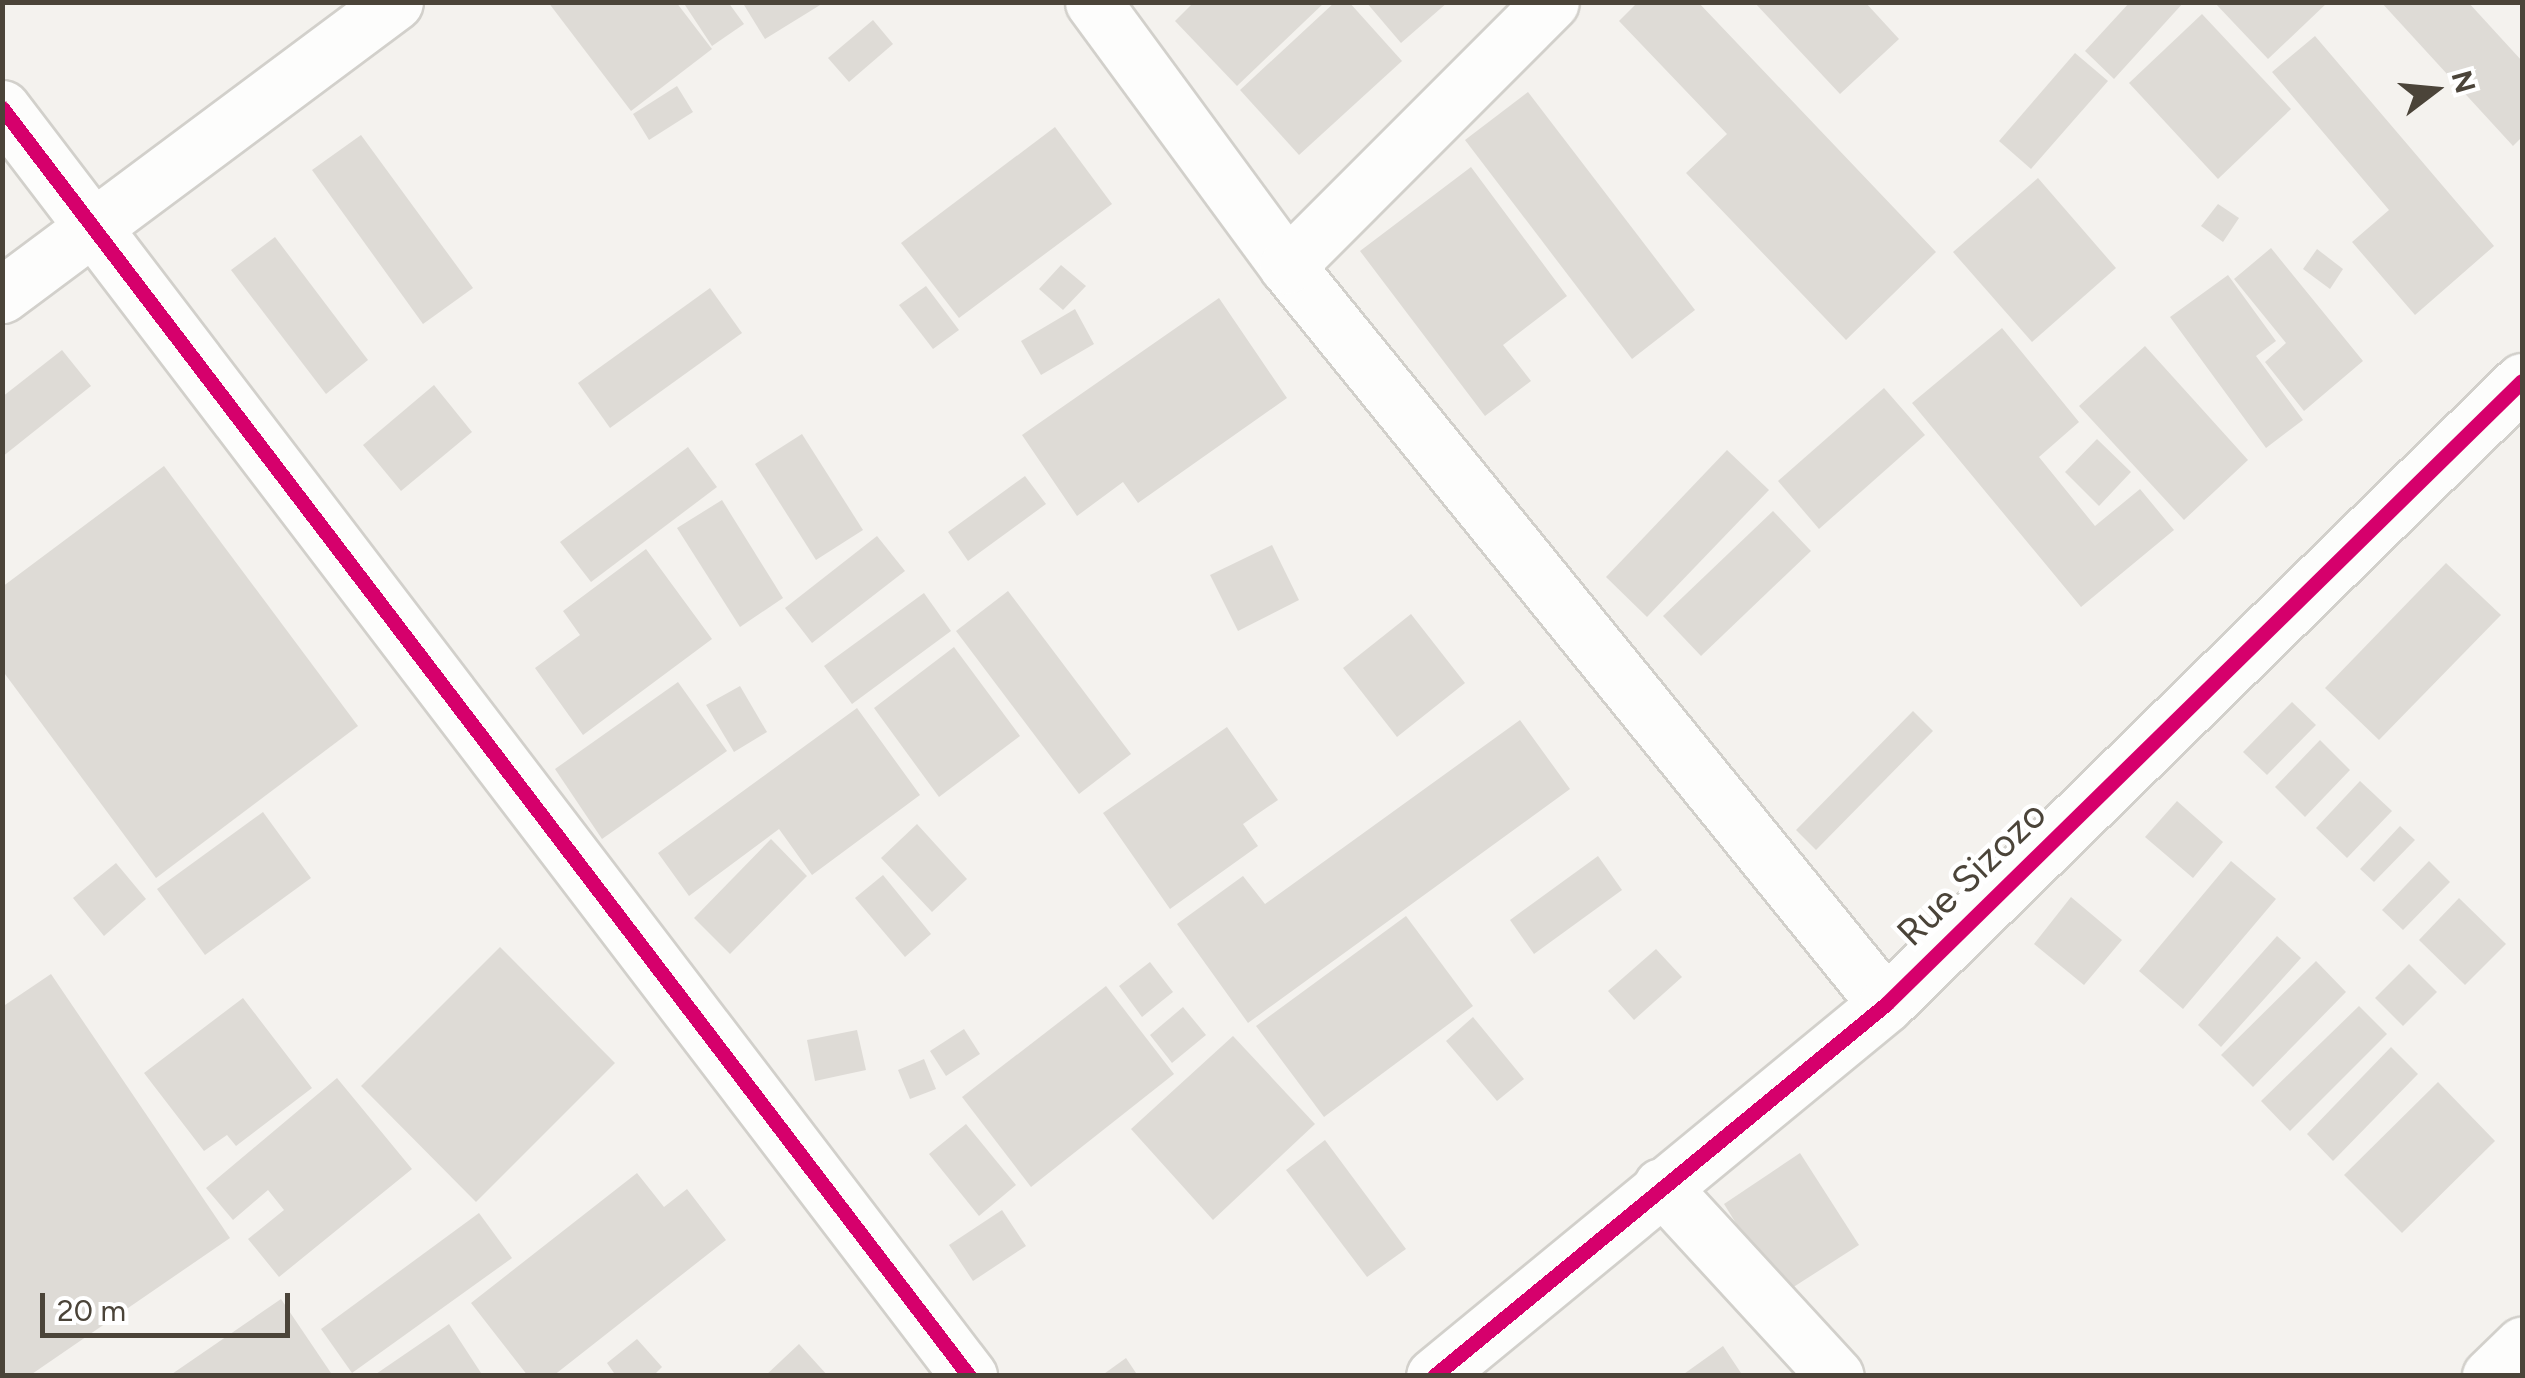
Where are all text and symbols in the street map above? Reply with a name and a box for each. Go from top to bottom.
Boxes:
north arrow [2385,40,2485,140]
text: N [2445,67,2483,97]
street label: Rue Sizozo [1888,792,2056,956]
scale bar [45,1273,295,1335]
text: 20 m [57,1292,126,1329]

